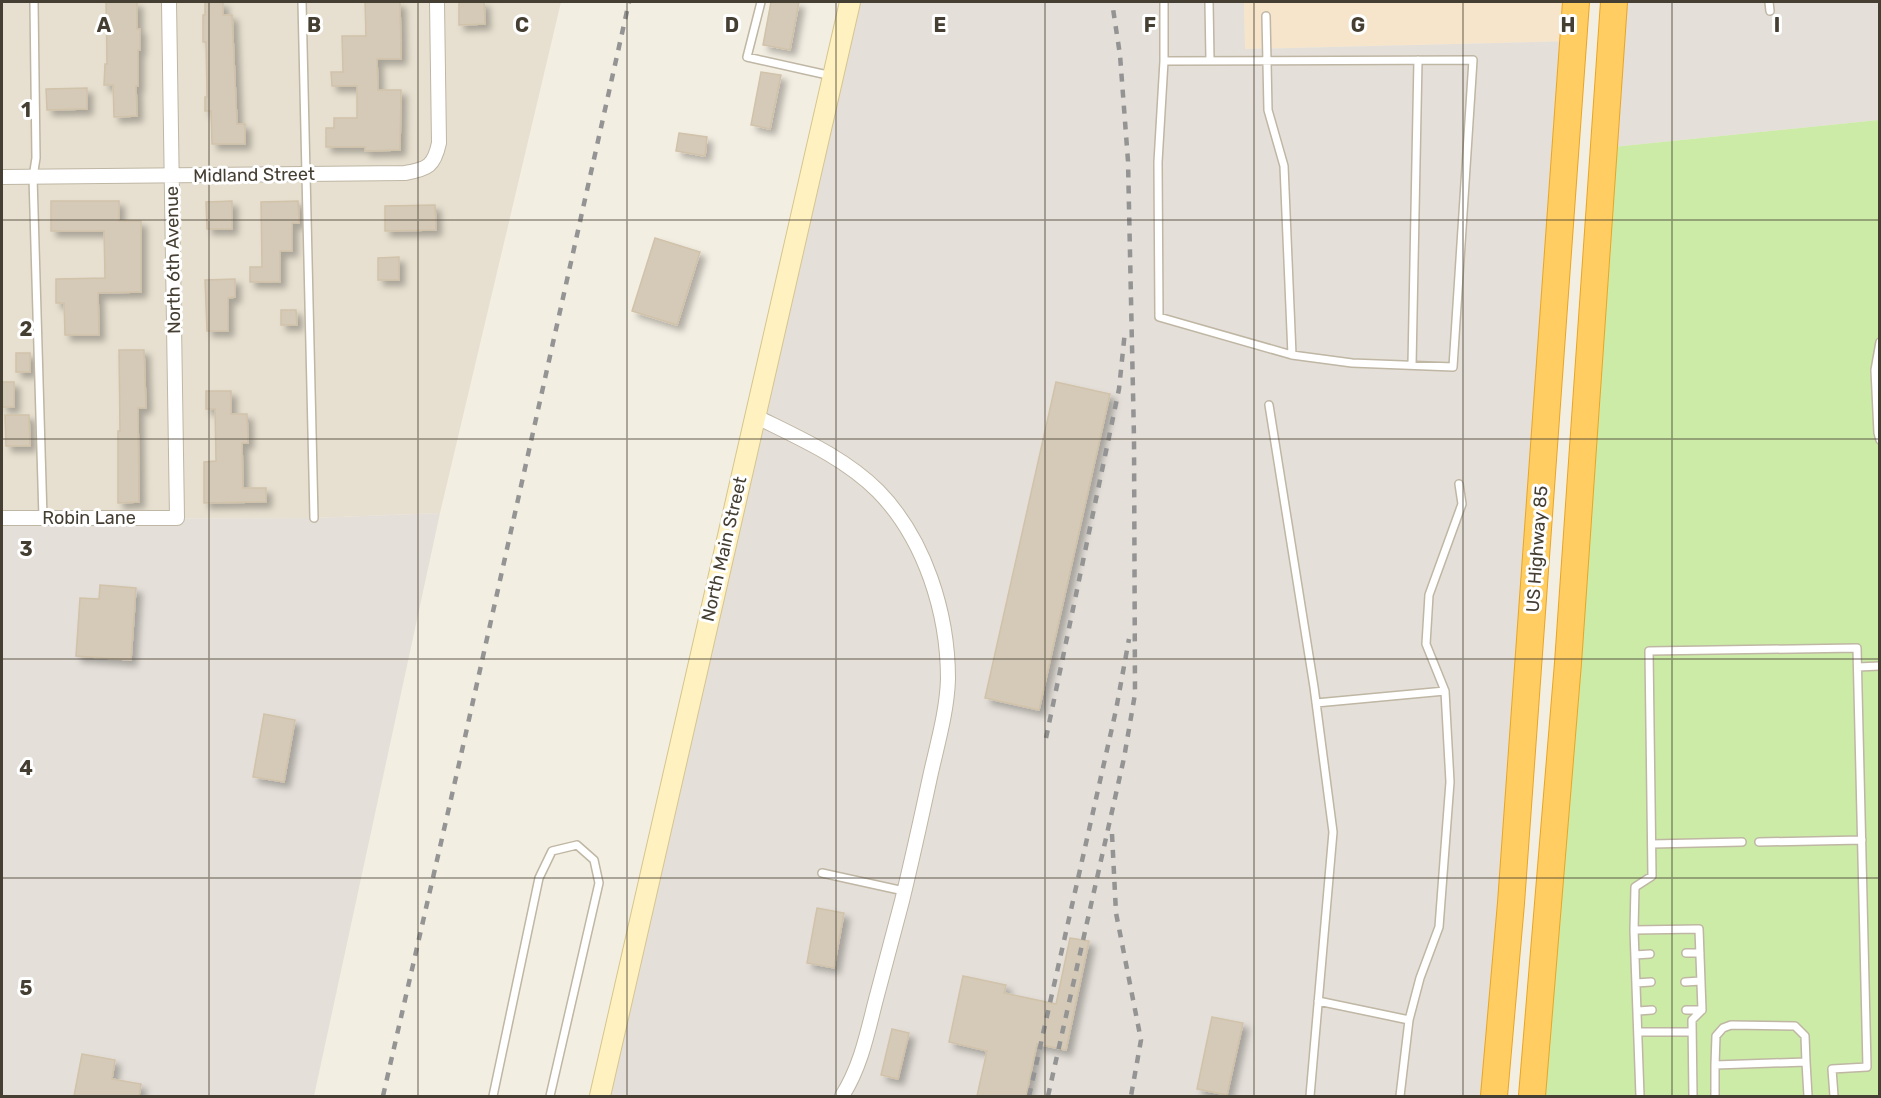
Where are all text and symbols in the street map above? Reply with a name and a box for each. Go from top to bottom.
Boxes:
text: A [97,13,112,37]
text: B [307,13,321,37]
text: C [515,13,529,37]
text: D [725,13,739,37]
text: E [934,13,946,37]
text: F [1144,13,1156,37]
text: G [1351,13,1365,37]
text: H [1561,13,1575,37]
text: I [1774,13,1780,37]
text: 1 [21,98,31,122]
street label: Midland Street [193,163,315,187]
street label: North 6th Avenue [161,186,185,334]
text: 2 [20,317,33,341]
street label: North Main Street [697,474,751,624]
street label: US Highway 85 [1522,485,1552,613]
street label: Robin Lane [42,507,136,529]
text: 3 [19,537,33,561]
text: 4 [19,756,33,780]
text: 5 [20,976,33,1000]

